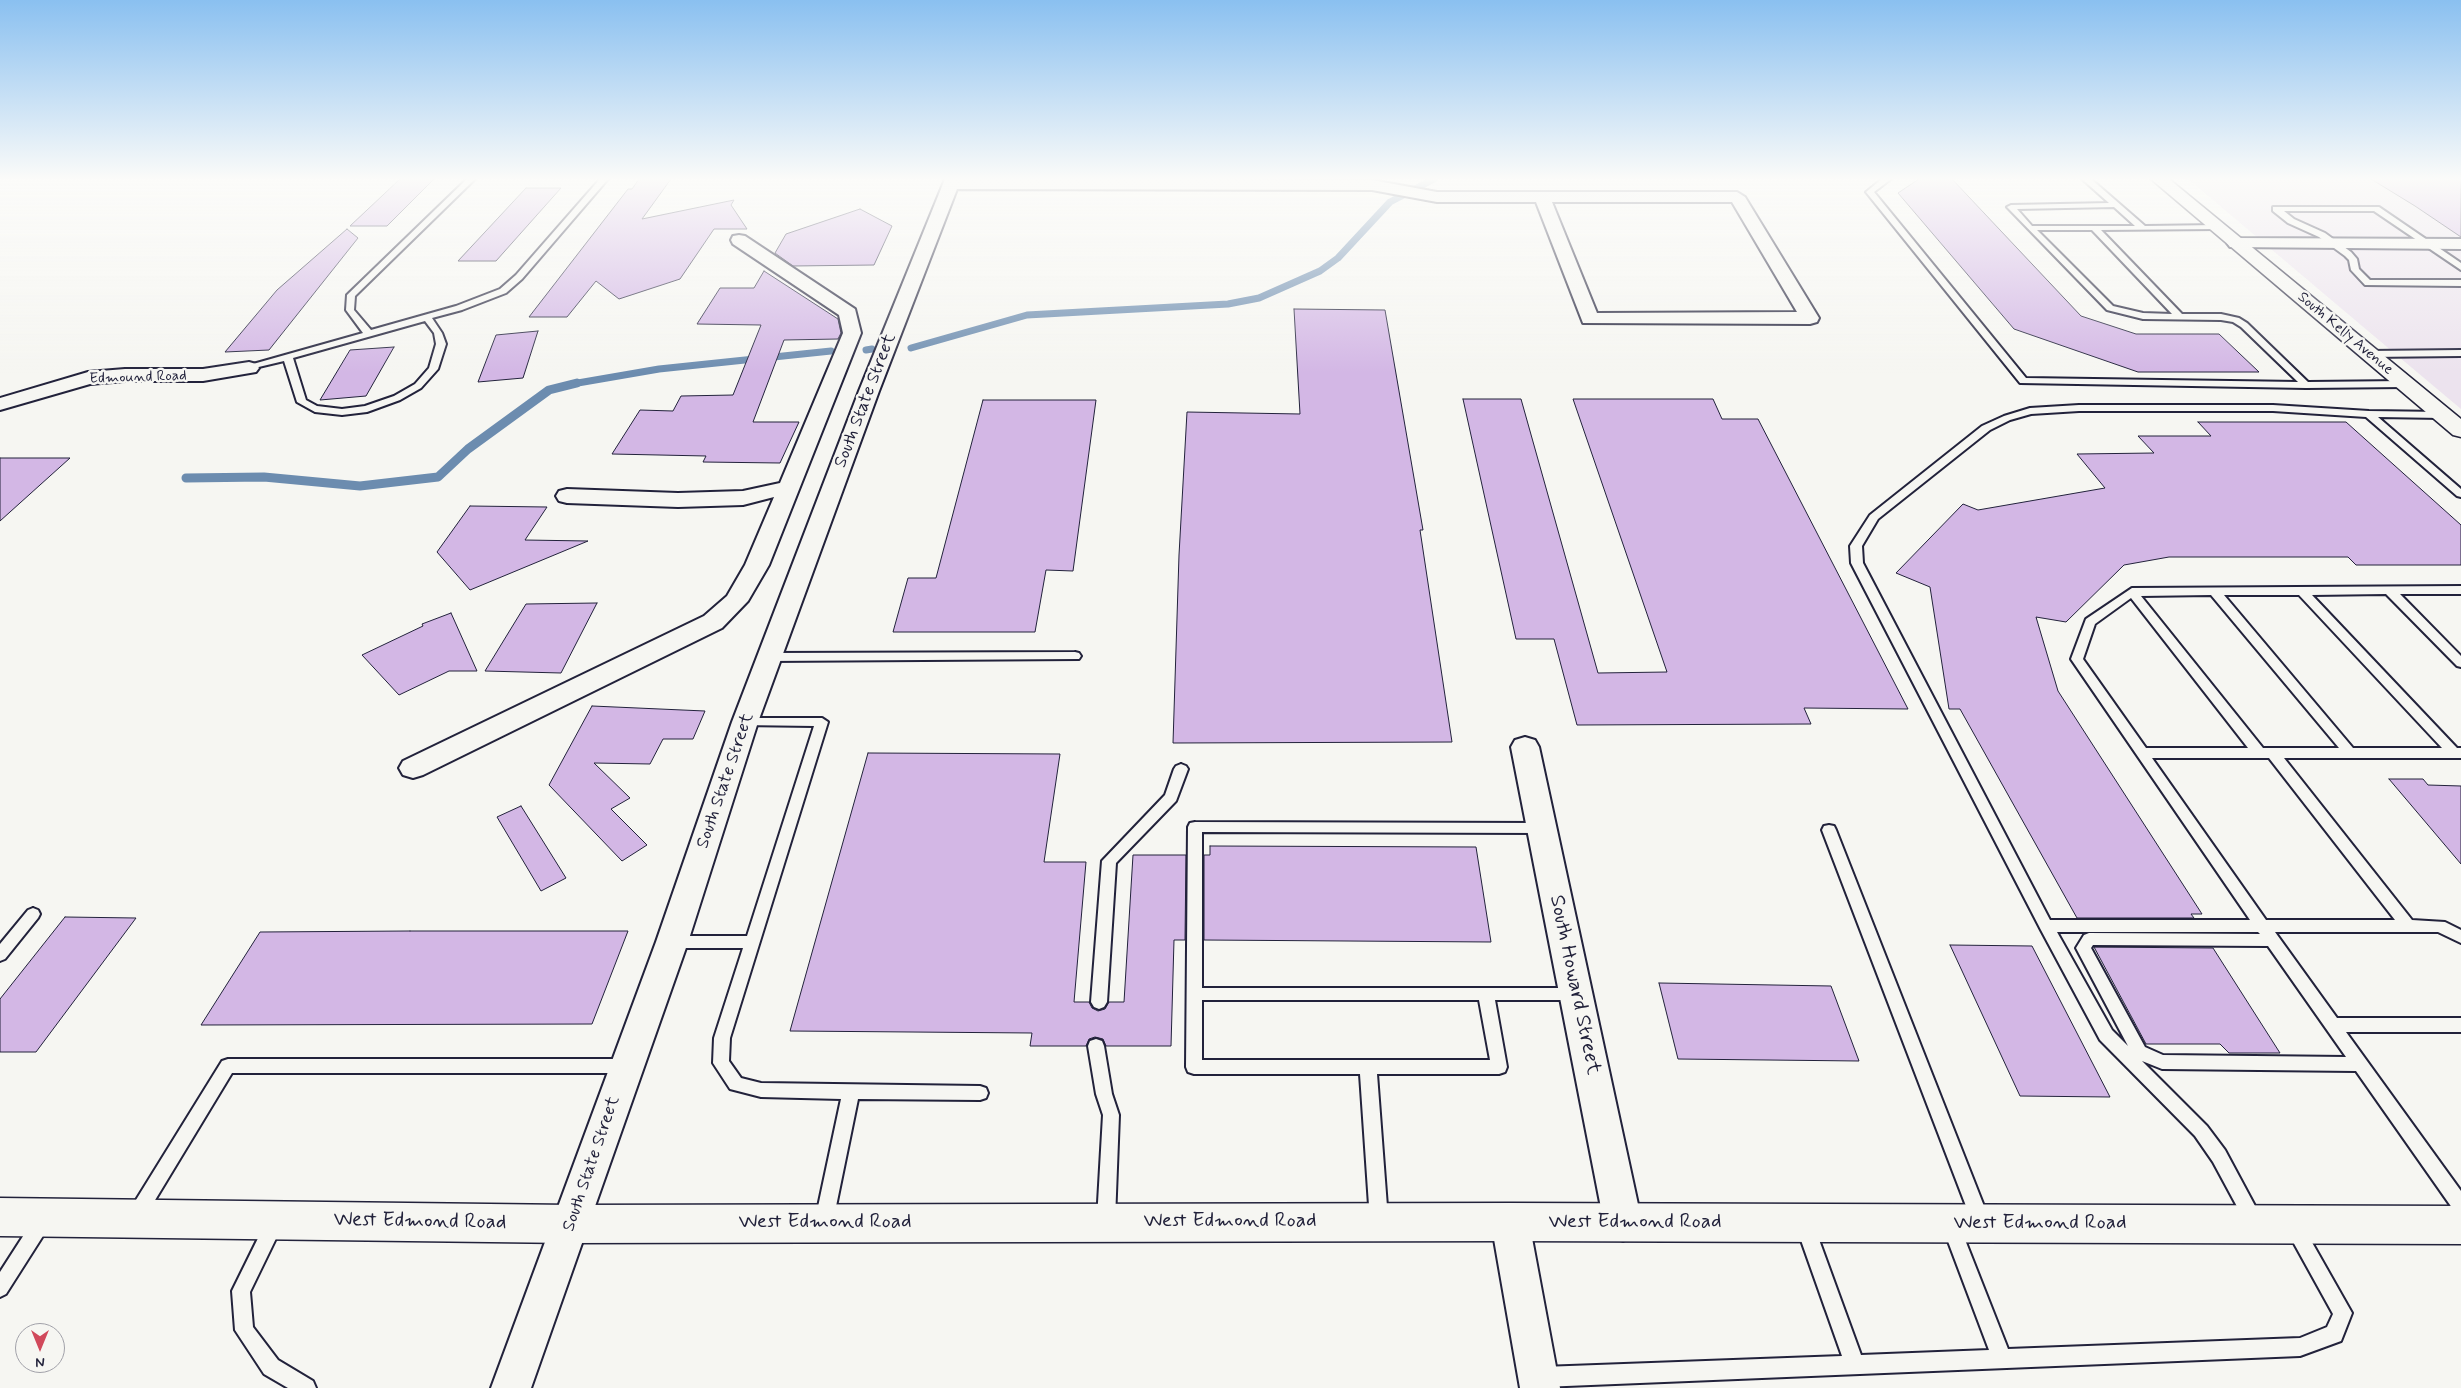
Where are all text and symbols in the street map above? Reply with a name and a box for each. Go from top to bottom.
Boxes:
street label: South Kelly Avenue [2293,289,2397,379]
street label: South State Street [831,331,901,471]
street label: Edmound Road [89,367,187,389]
street label: South State Street [693,710,759,852]
street label: South Howard Street [1543,893,1605,1077]
street label: South State Street [559,1093,625,1235]
street label: West Edmond Road [333,1208,507,1236]
street label: West Edmond Road [1144,1209,1316,1235]
street label: West Edmond Road [739,1210,911,1236]
street label: West Edmond Road [1549,1210,1721,1236]
street label: West Edmond Road [1954,1211,2126,1237]
north arrow [15,1323,65,1373]
text: N [35,1353,45,1371]

